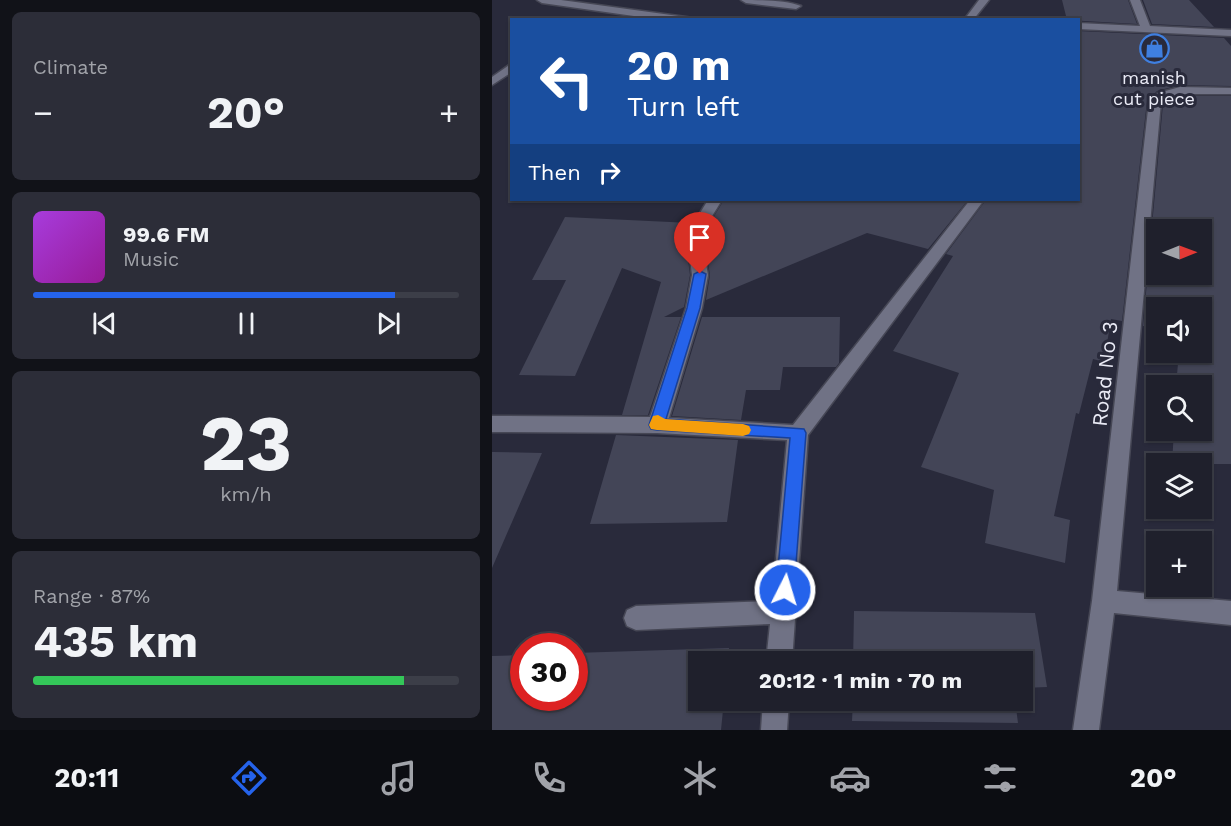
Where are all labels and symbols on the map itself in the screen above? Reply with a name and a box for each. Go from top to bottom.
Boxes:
shop icon: manish cut piece [1138,33,1170,65]
place label: manish cut piece [1113,67,1195,109]
pin [674,212,725,274]
north arrow [1146,219,1212,285]
street label: Road No 3 [1087,320,1122,428]
position arrow [753,558,817,622]
speed limit sign: 30 [510,633,588,711]

